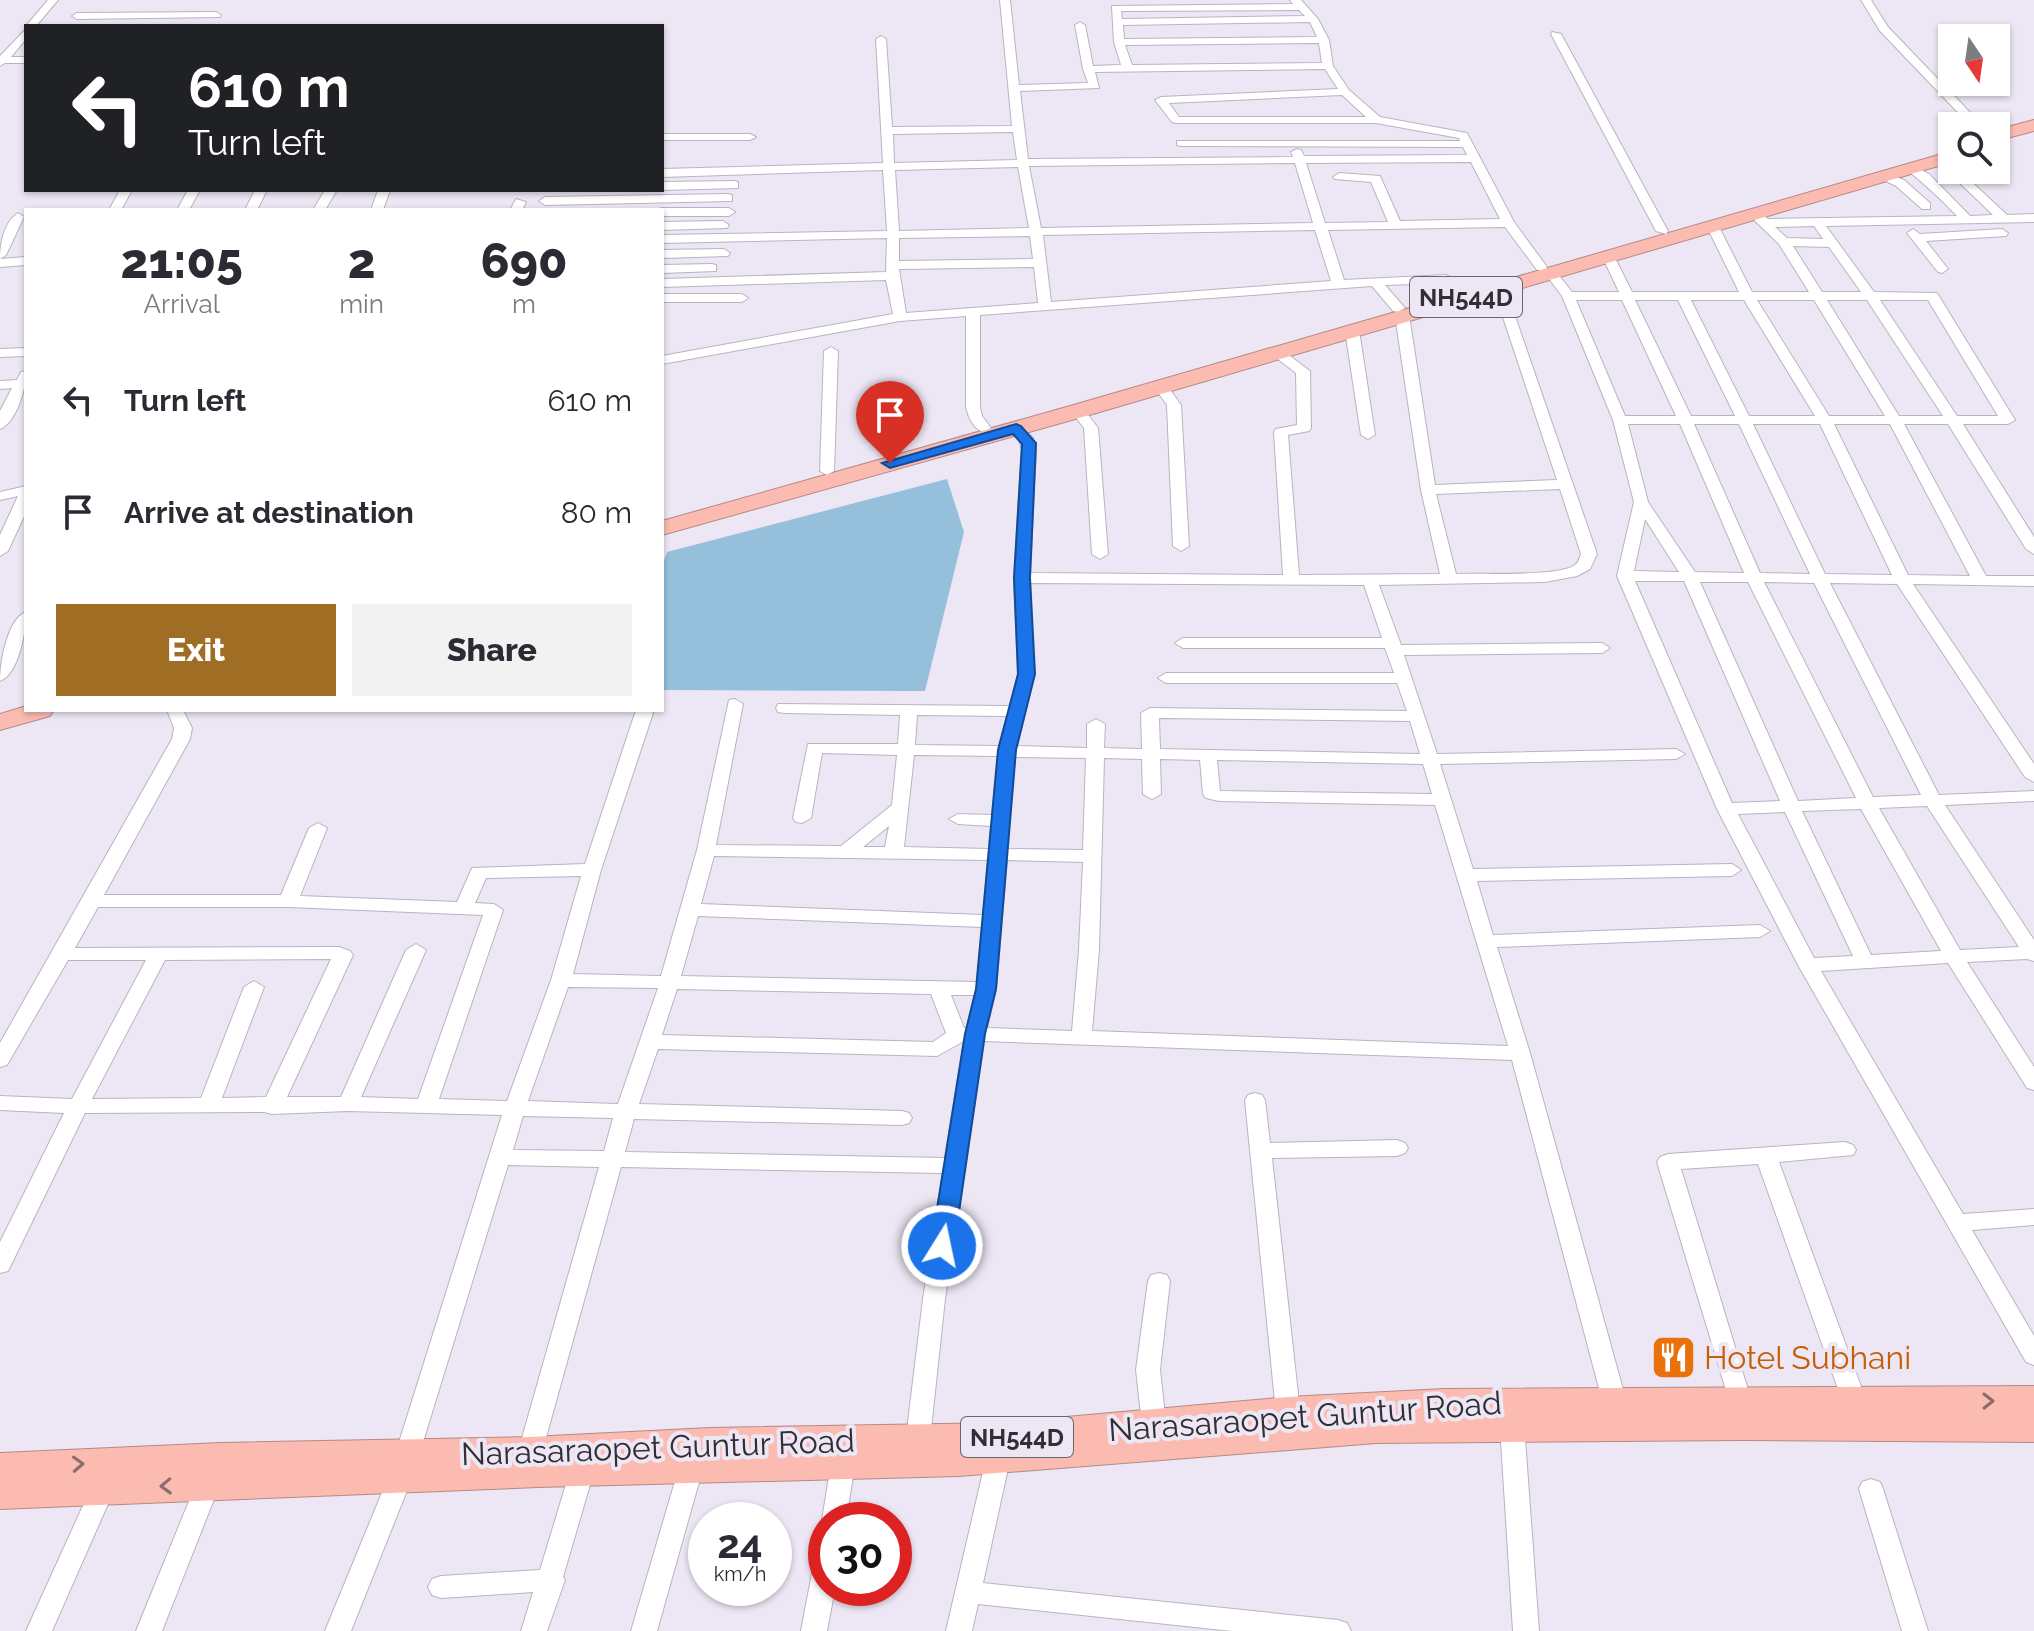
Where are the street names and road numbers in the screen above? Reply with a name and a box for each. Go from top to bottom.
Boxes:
road number: NH544D [1410,277,1522,317]
street label: Narasaraopet Guntur Road [1107,1384,1503,1448]
road number: NH544D [961,1417,1073,1457]
street label: Narasaraopet Guntur Road [461,1422,855,1472]

